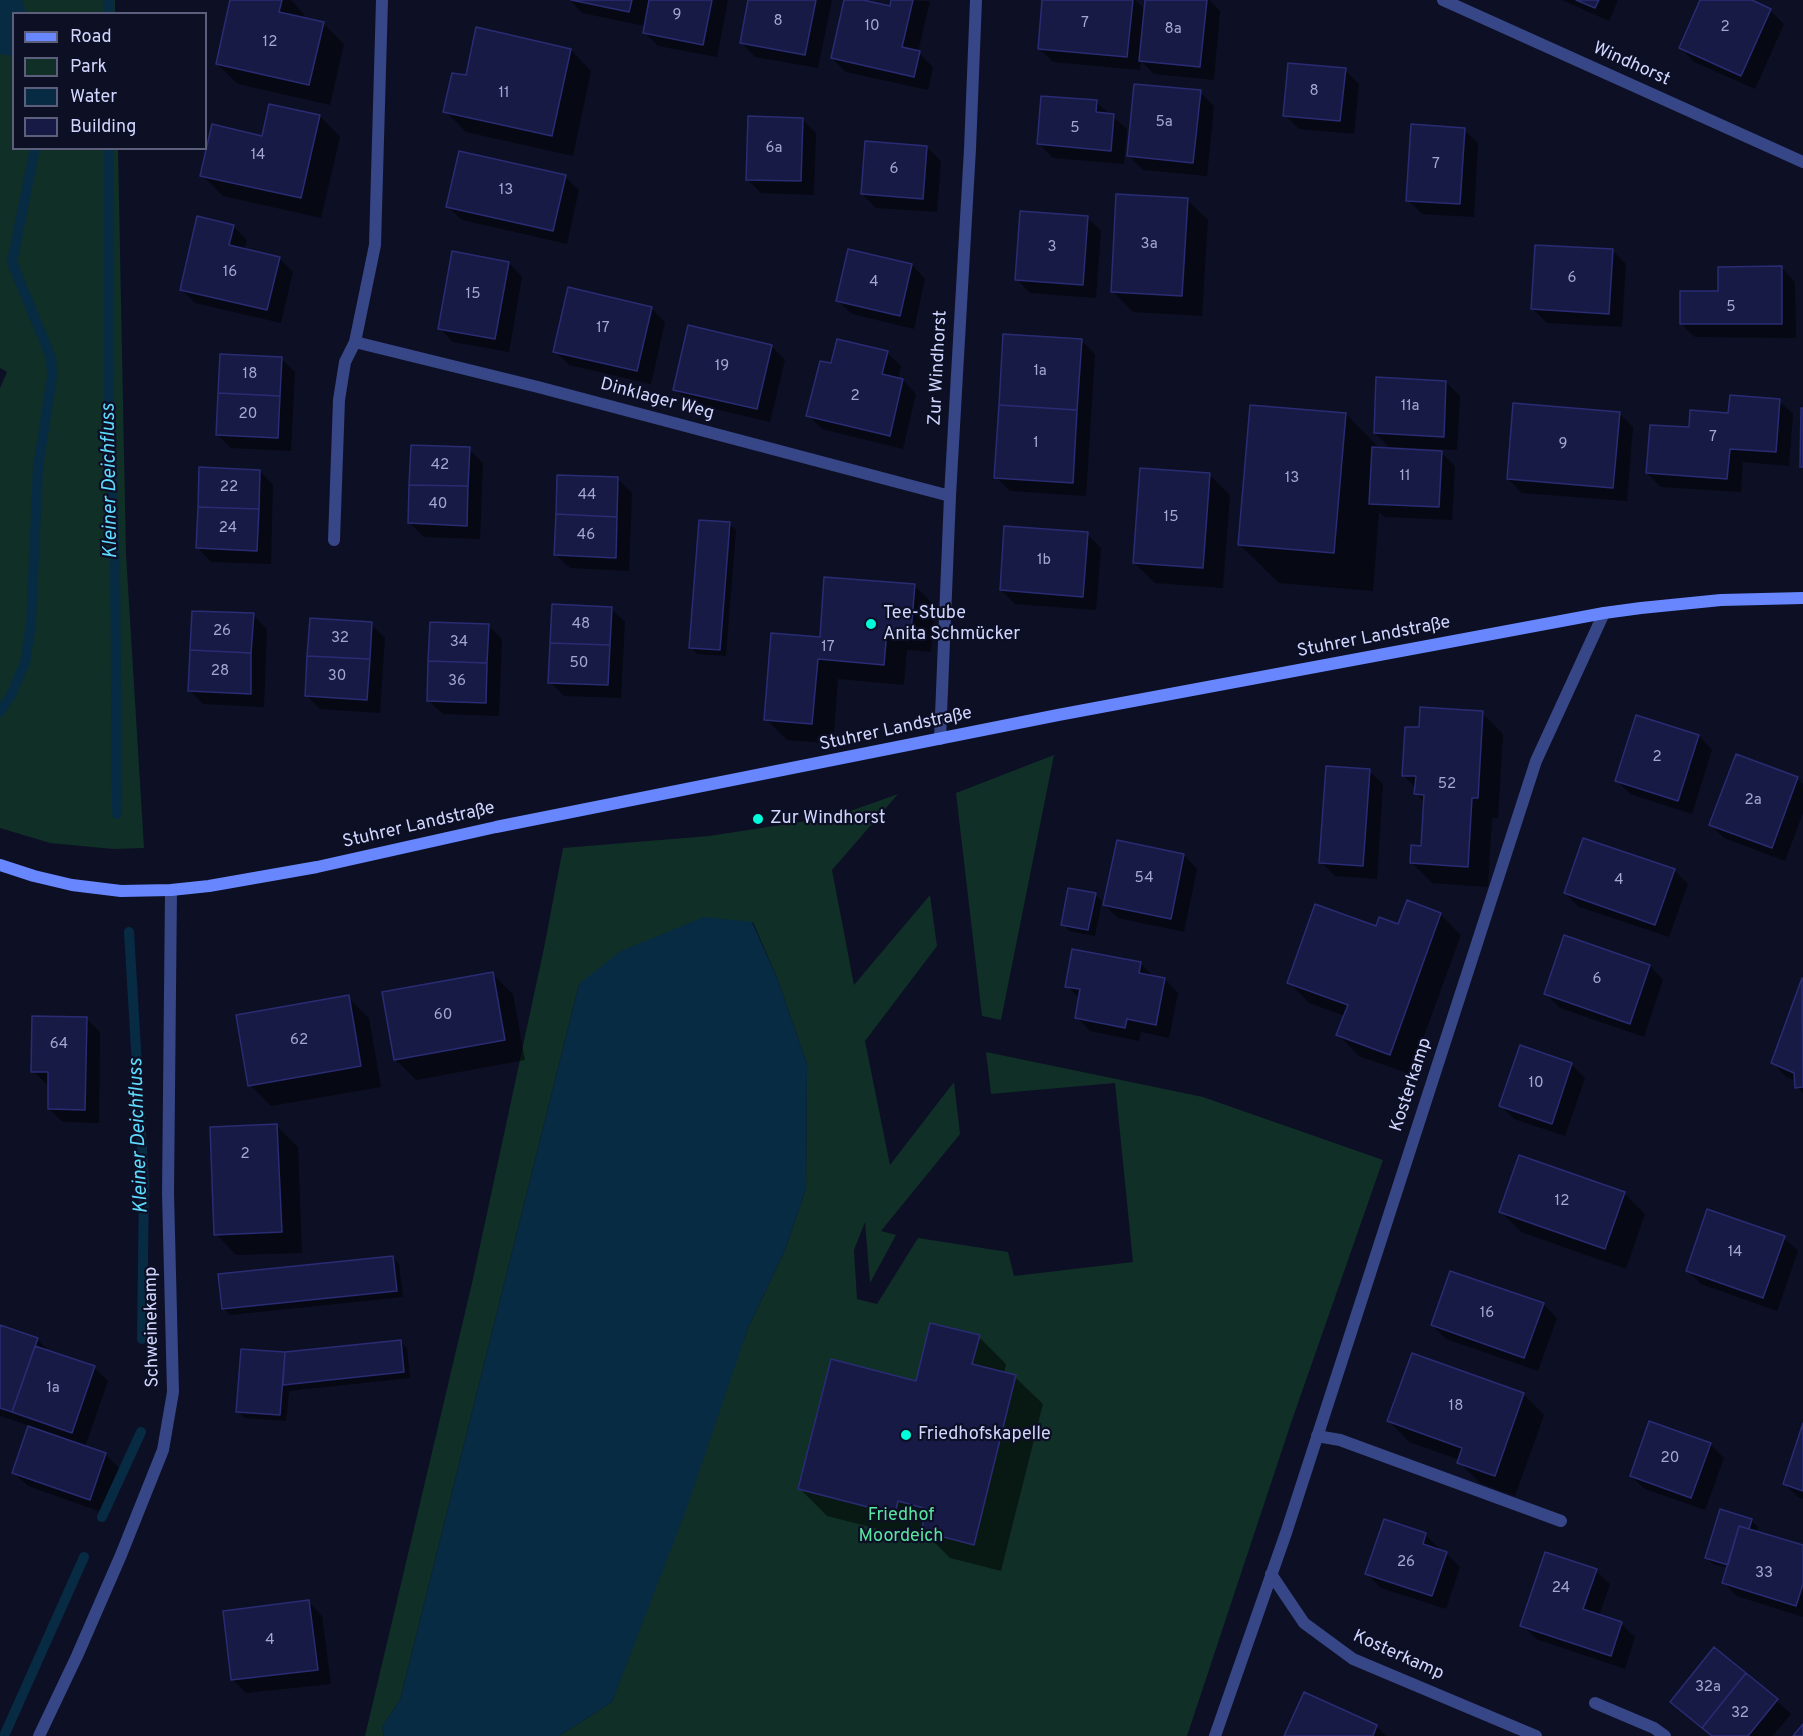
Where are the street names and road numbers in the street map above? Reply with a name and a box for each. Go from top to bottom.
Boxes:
street label: Windhorst [1589,38,1673,92]
street label: Zur Windhorst [925,310,953,426]
street label: Dinklager Weg [598,374,716,426]
street label: Stuhrer Landstraße [1296,613,1452,663]
street label: Stuhrer Landstraße [818,703,974,757]
street label: Stuhrer Landstraße [341,798,497,854]
street label: Kosterkamp [1387,1035,1437,1135]
street label: Schweinekamp [141,1266,165,1388]
street label: Kosterkamp [1349,1626,1447,1686]

